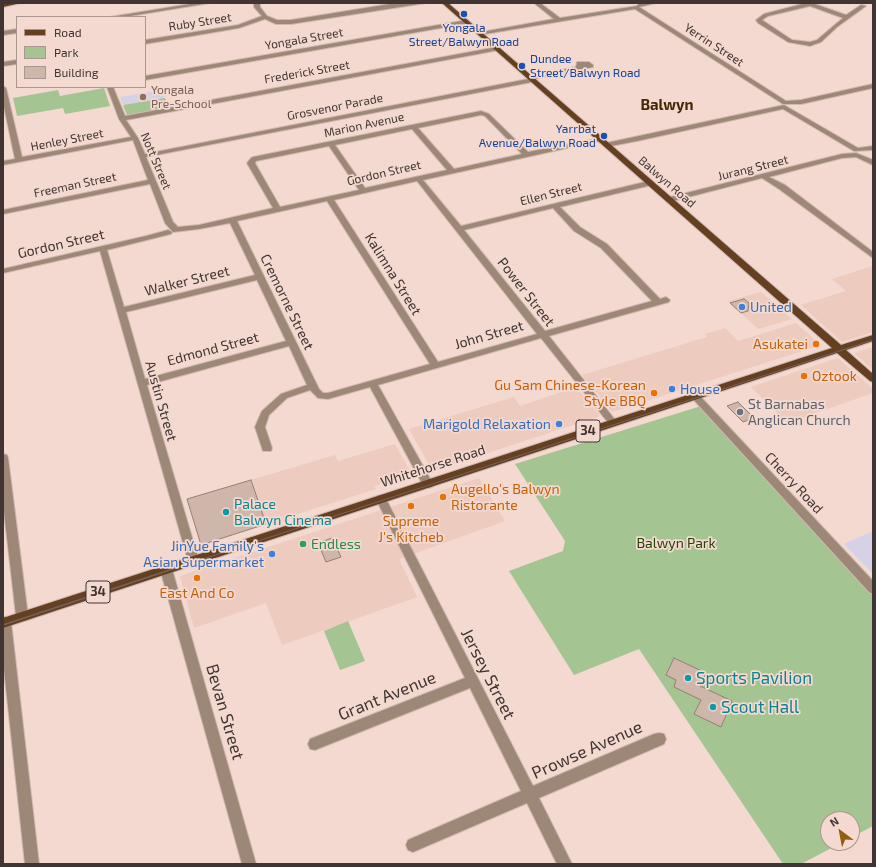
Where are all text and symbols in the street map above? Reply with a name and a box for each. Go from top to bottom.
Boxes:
marker: Yongala Street/Balwyn Road [459,9,469,19]
street label: Ruby Street [168,10,232,34]
legend [16,16,146,88]
street label: Yerrin Street [682,20,746,70]
place label: Yongala Street/Balwyn Road [409,21,519,49]
text: Road [54,25,82,39]
street label: Yongala Street [264,25,344,53]
text: Park [54,45,79,59]
place label: Dundee Street/Balwyn Road [530,52,640,80]
street label: Frederick Street [263,57,351,87]
marker: Dundee Street/Balwyn Road [517,61,527,71]
text: Building [54,65,98,79]
place label: Yongala Pre-School [151,83,211,111]
street label: Grosvenor Parade [286,91,384,123]
marker: Yongala Pre-School [138,92,148,102]
district label: Balwyn [640,96,694,114]
street label: Marion Avenue [323,109,405,141]
place label: Yarrbat Avenue/Balwyn Road [479,122,596,150]
street label: Henley Street [29,126,105,154]
street label: Nott Street [138,130,174,192]
marker: Yarrbat Avenue/Balwyn Road [599,131,609,141]
street label: Jurang Street [716,152,790,184]
street label: Balwyn Road [636,153,698,211]
street label: Gordon Street [345,157,423,189]
street label: Freeman Street [32,169,118,201]
street label: Ellen Street [519,179,583,209]
street label: Gordon Street [16,226,106,262]
street label: Kalimna Street [361,230,425,318]
street label: Cremorne Street [257,251,317,353]
street label: Power Street [494,254,558,330]
street label: Walker Street [143,262,231,300]
place label: United [750,299,792,315]
marker: United [737,302,747,312]
street label: John Street [453,317,525,353]
street label: Edmond Street [165,329,261,369]
place label: Asukatei [753,336,808,352]
marker: Asukatei [811,339,821,349]
street label: Austin Street [142,359,180,443]
place label: Oztook [812,368,857,384]
marker: Oztook [799,371,809,381]
place label: Gu Sam Chinese-Korean Style BBQ [494,377,646,410]
place label: House [680,381,720,397]
marker: House [667,384,677,394]
marker: Gu Sam Chinese-Korean Style BBQ [649,388,659,398]
place label: St Barnabas Anglican Church [748,396,851,428]
marker: St Barnabas Anglican Church [735,407,745,417]
place label: Marigold Relaxation [423,416,551,432]
marker: Marigold Relaxation [554,419,564,429]
road number: 34 [576,420,600,442]
street label: Whitehorse Road [378,441,488,491]
street label: Cherry Road [761,449,827,517]
place label: Augello's Balwyn Ristorante [451,481,560,514]
marker: Augello's Balwyn Ristorante [438,492,448,502]
place label: Palace Balwyn Cinema [234,496,332,528]
marker: Supreme J's Kitcheb [406,501,416,511]
marker: Palace Balwyn Cinema [221,507,231,517]
place label: Supreme J's Kitcheb [378,513,444,546]
park label: Balwyn Park [636,535,716,551]
place label: Endless [311,536,361,552]
place label: JinYue Family's Asian Supermarket [143,538,264,570]
marker: Endless [298,539,308,549]
marker: JinYue Family's Asian Supermarket [267,549,277,559]
marker: East And Co [192,573,202,583]
road number: 34 [86,581,110,603]
place label: East And Co [159,585,235,601]
street label: Jersey Street [456,625,520,723]
street label: Bevan Street [202,662,248,762]
street label: Grant Avenue [335,667,439,725]
place label: Sports Pavilion [696,668,812,688]
marker: Sports Pavilion [683,673,693,683]
place label: Scout Hall [721,697,799,717]
marker: Scout Hall [708,702,718,712]
street label: Prowse Avenue [529,717,645,783]
north arrow [820,811,860,851]
text: N [827,814,841,829]

